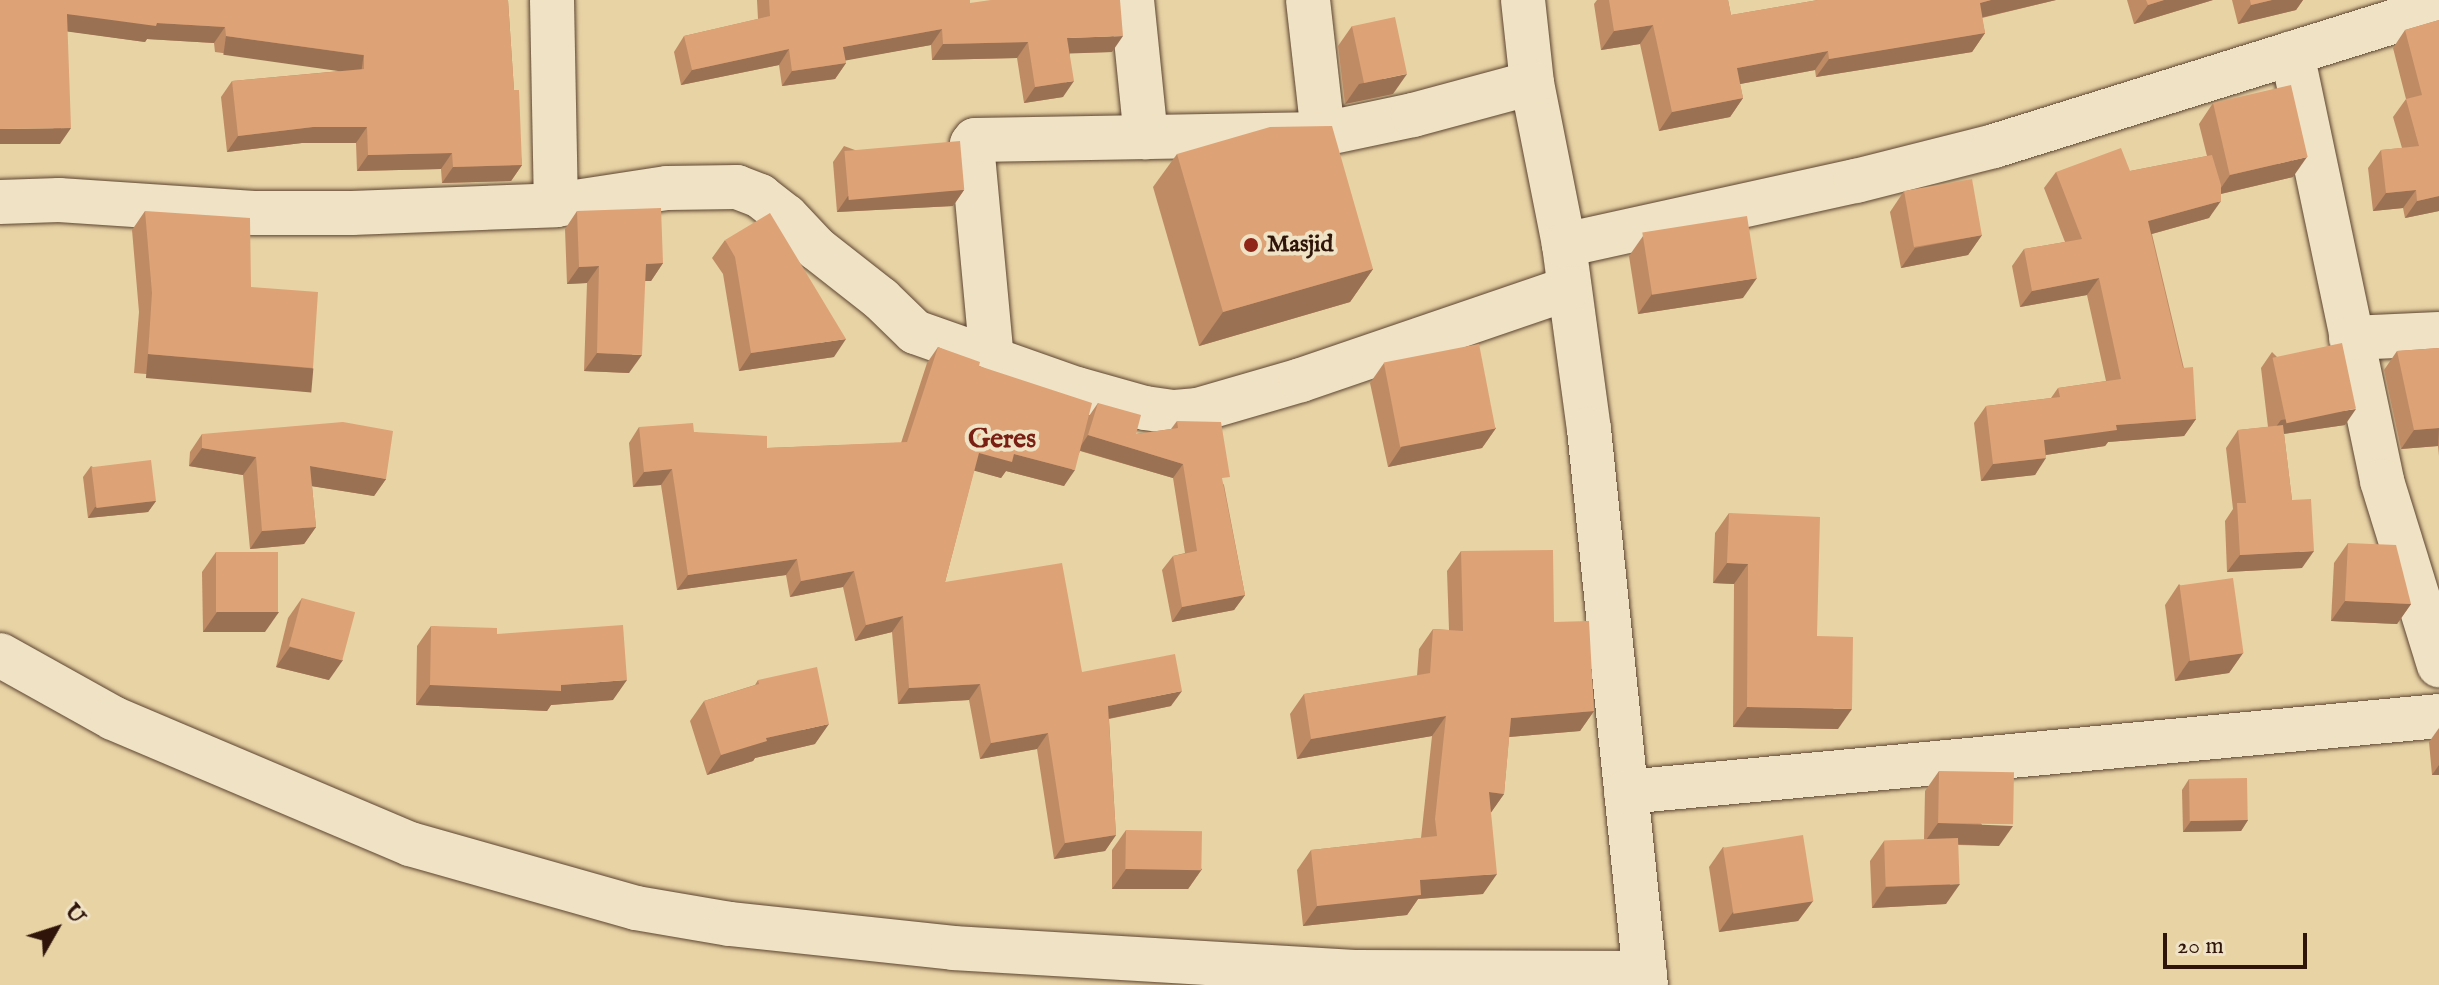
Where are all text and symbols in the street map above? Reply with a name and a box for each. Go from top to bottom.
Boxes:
place label: Masjid [1267,231,1333,259]
marker: Masjid [1242,236,1260,254]
district label: Geres [968,423,1036,457]
north arrow [16,889,96,969]
text: U [58,898,91,930]
scale bar [2167,917,2311,967]
text: 20 m [2177,931,2224,962]

